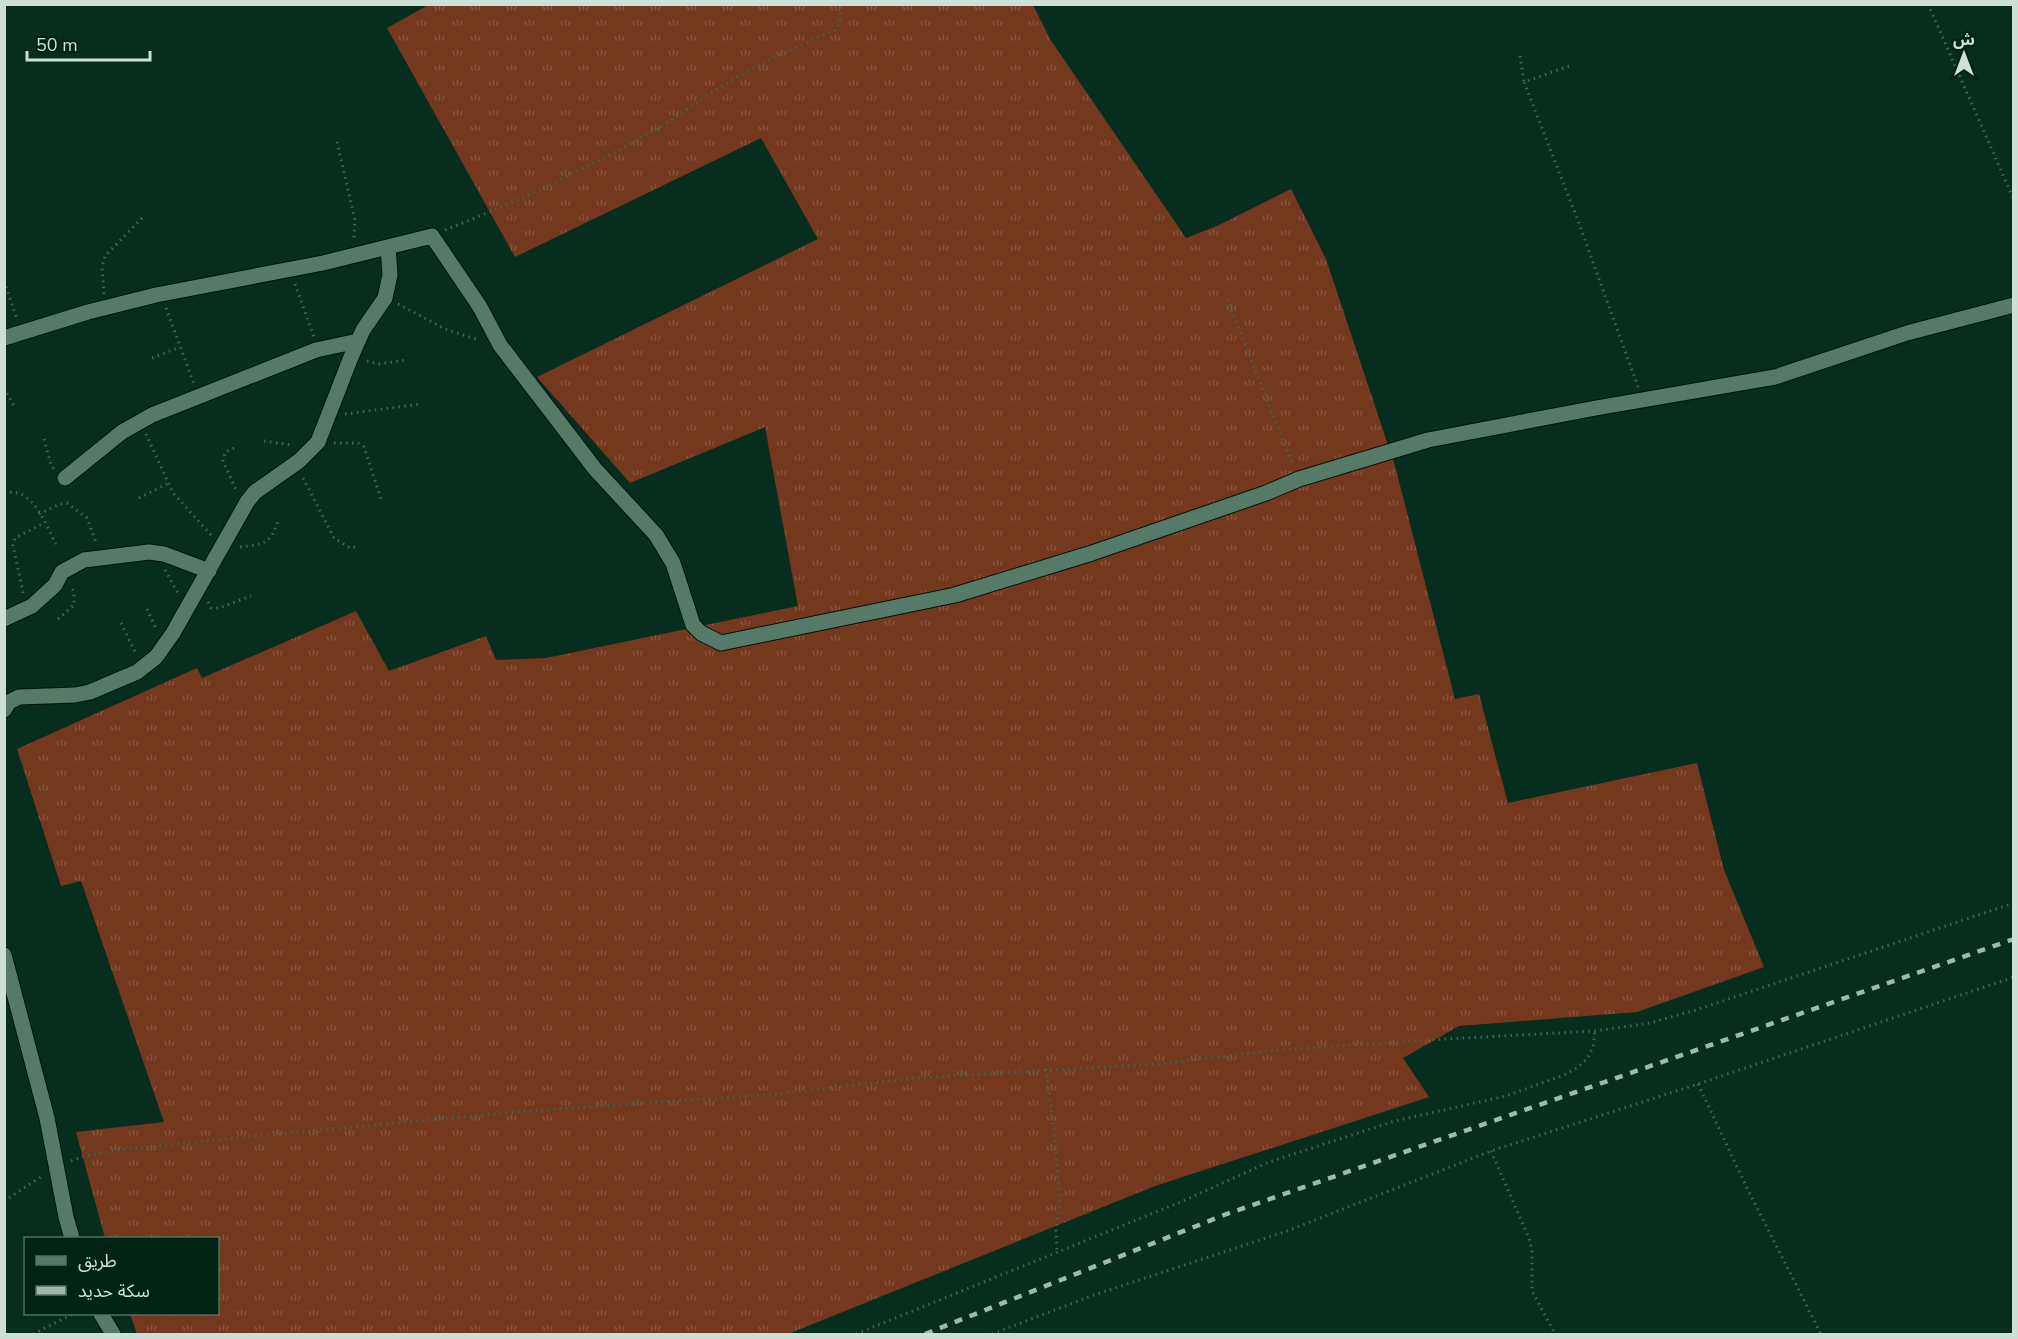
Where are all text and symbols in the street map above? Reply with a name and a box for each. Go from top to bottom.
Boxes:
scale bar [27,24,150,62]
north arrow [1934,24,1994,84]
text: ش [1953,29,1975,51]
text: 50 m [36,33,78,57]
legend [24,1237,219,1315]
text: طريق [78,1249,117,1273]
text: سكة حديد [78,1279,150,1303]

